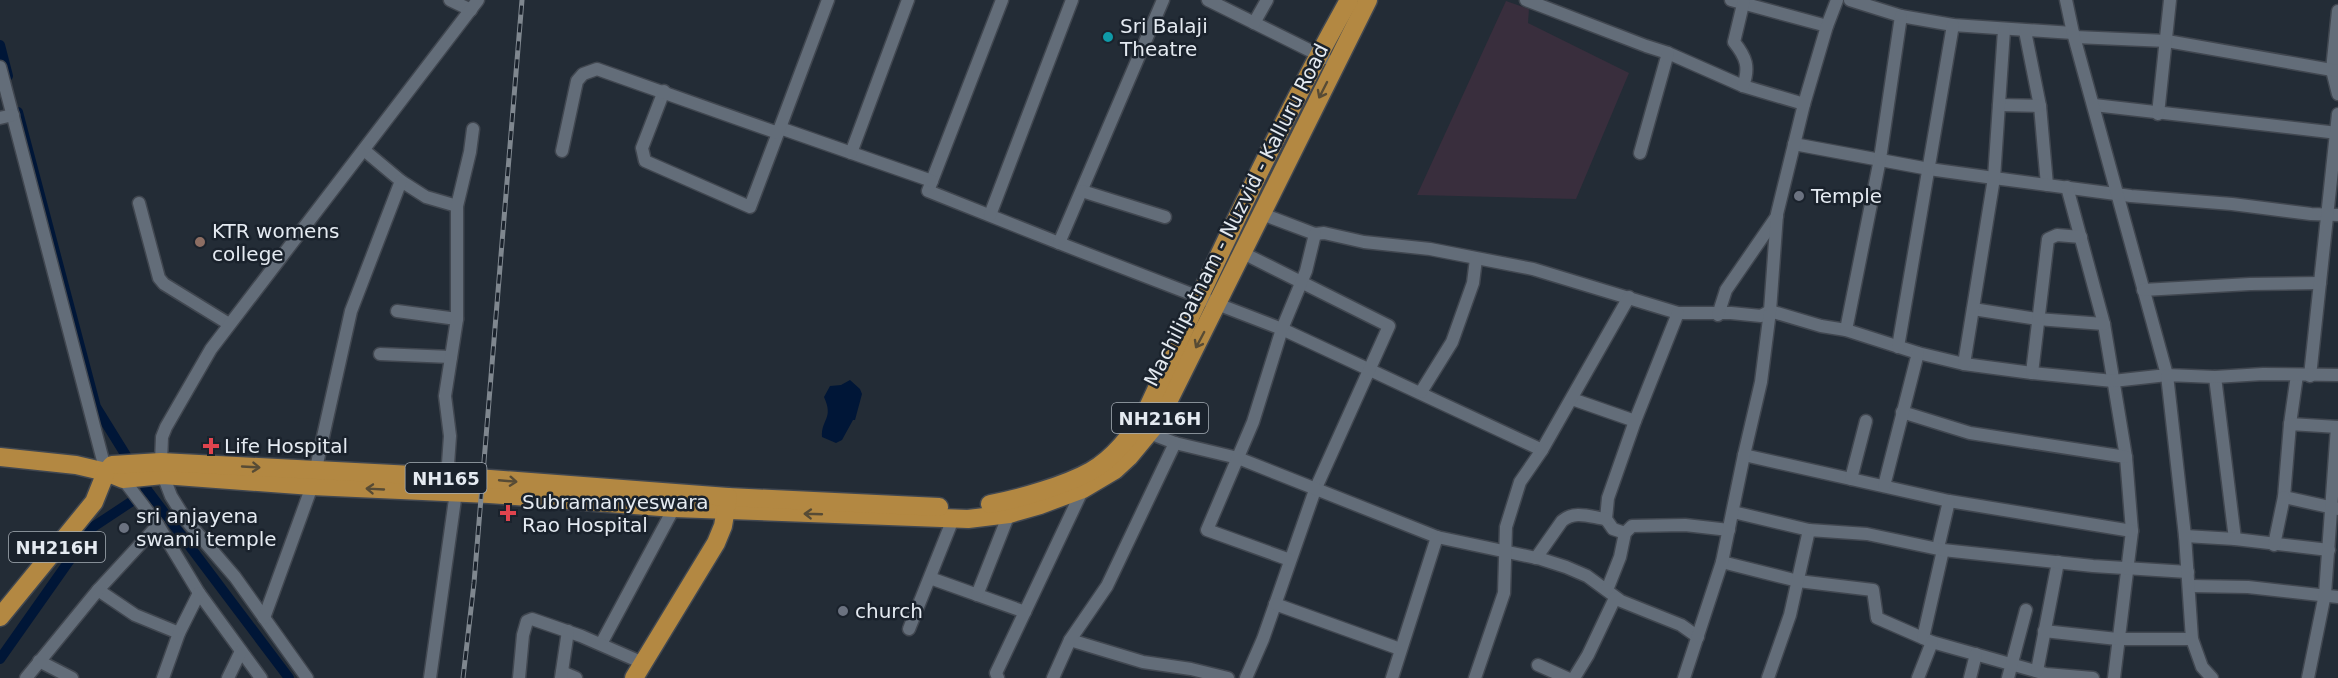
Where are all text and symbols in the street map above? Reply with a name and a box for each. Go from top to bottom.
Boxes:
place label: Sri Balaji Theatre [1119,14,1208,61]
marker: Sri Balaji Theatre [1101,30,1115,44]
street label: Machilipatnam - Nuzvid - Kalluru Road [1139,40,1333,390]
one-way arrow [1317,80,1328,98]
place label: Temple [1810,184,1882,208]
marker: Temple [1792,189,1806,203]
place label: KTR womens college [212,219,340,266]
marker: KTR womens college [193,235,207,249]
one-way arrow [1193,330,1205,348]
road number: NH216H [1112,403,1208,433]
place label: Life Hospital [224,434,348,458]
marker: Life Hospital [202,437,220,455]
one-way arrow [240,462,260,473]
road number: NH165 [406,463,486,493]
one-way arrow [498,476,518,487]
one-way arrow [366,483,385,494]
place label: Subramanyeswara Rao Hospital [522,490,709,537]
place label: sri anjayena swami temple [136,504,277,551]
marker: Subramanyeswara Rao Hospital [499,504,517,522]
one-way arrow [804,509,824,520]
marker: sri anjayena swami temple [117,521,131,535]
road number: NH216H [9,532,105,562]
place label: church [855,599,923,623]
marker: church [836,604,850,618]

